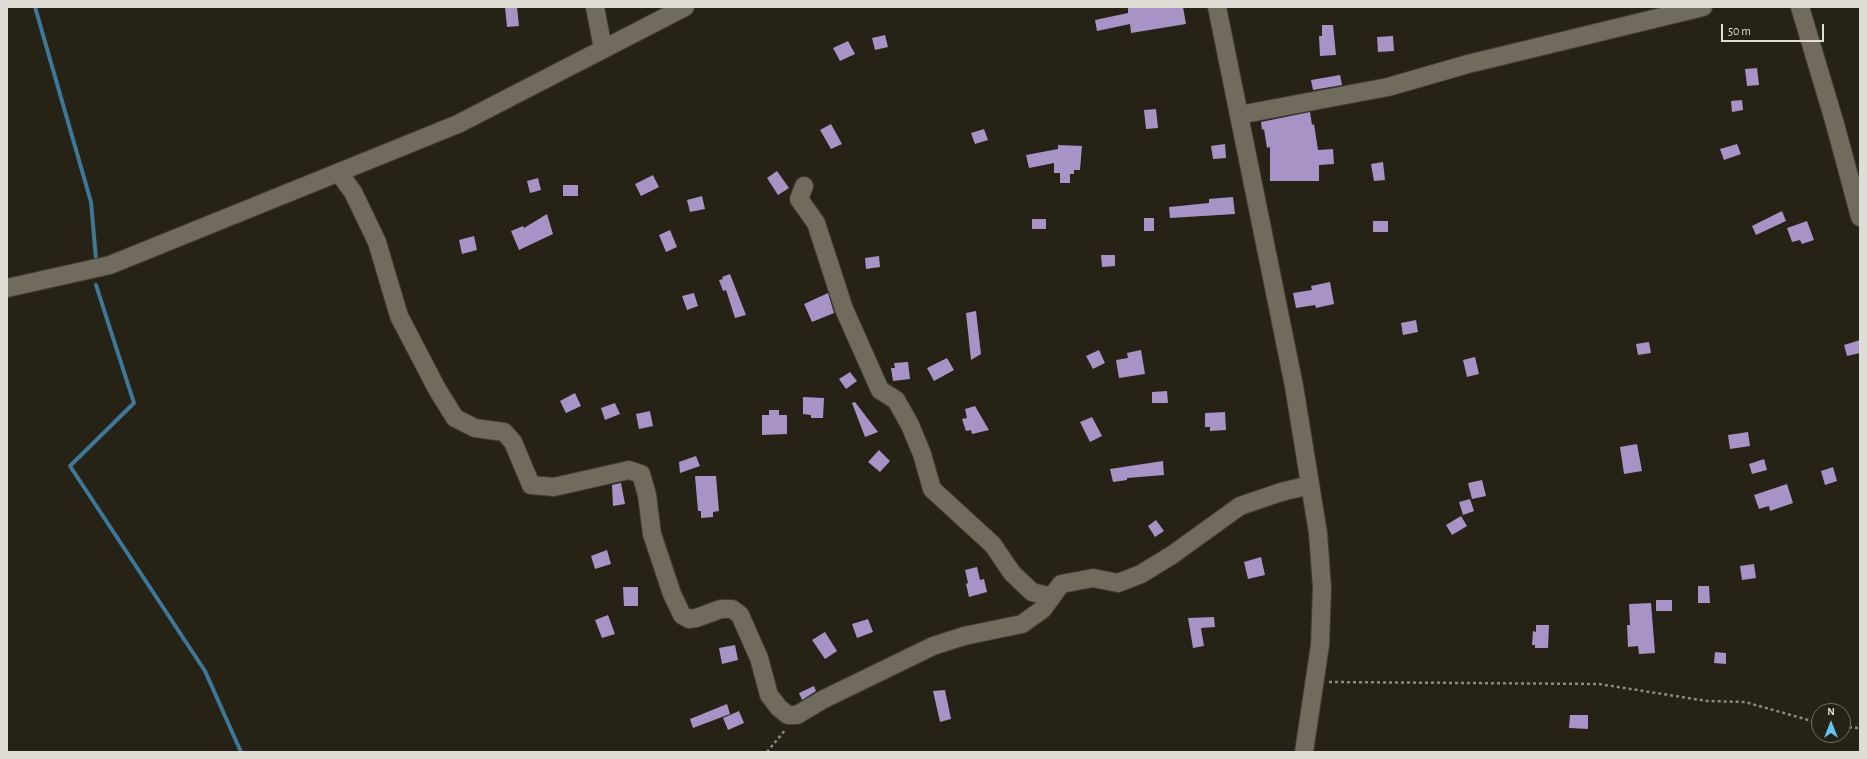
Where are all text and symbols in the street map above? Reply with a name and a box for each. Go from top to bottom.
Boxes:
scale bar [1723,16,1826,42]
text: 50 m [1728,25,1751,37]
north arrow [1811,703,1851,743]
text: N [1827,706,1835,717]

